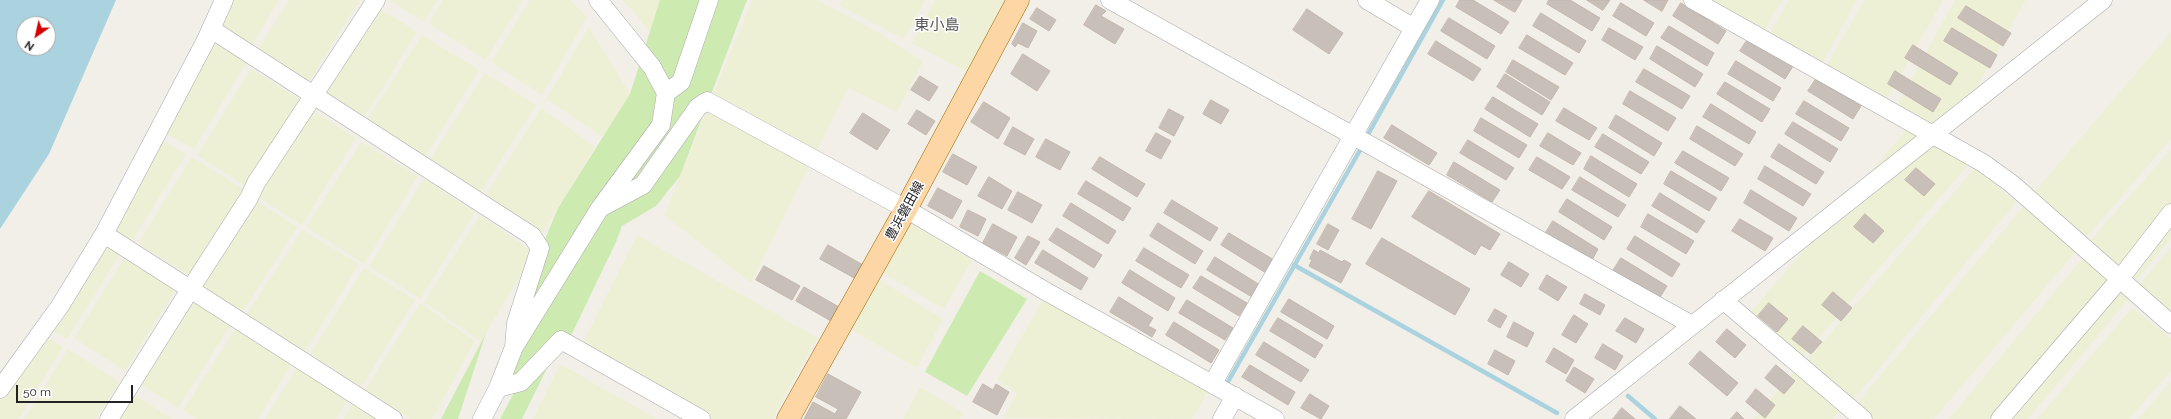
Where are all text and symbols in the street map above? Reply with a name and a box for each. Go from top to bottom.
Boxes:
north arrow [16,16,56,56]
district label: 東小島 [915,16,959,34]
text: N [22,38,37,53]
street label: 豊浜磐田線 [882,179,928,243]
scale bar [18,377,135,403]
text: 50 m [23,385,51,399]

